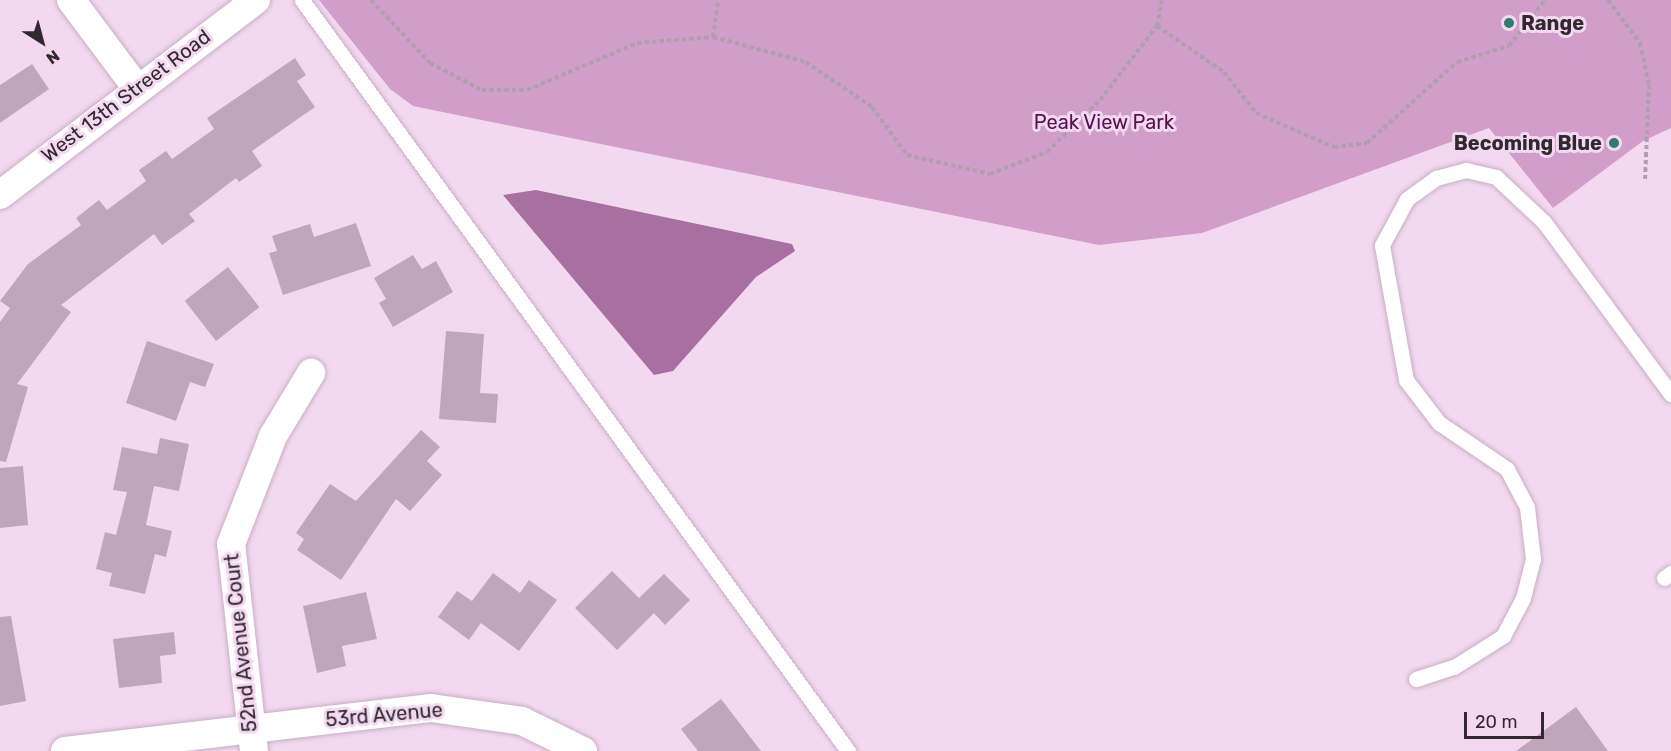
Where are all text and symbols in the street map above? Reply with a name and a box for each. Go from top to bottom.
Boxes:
place label: Range [1521,11,1584,35]
north arrow [12,12,72,72]
marker: Range [1502,16,1516,30]
street label: West 13th Street Road [37,25,215,167]
text: N [43,46,63,68]
park label: Peak View Park [1033,110,1175,134]
place label: Becoming Blue [1454,131,1602,155]
marker: Becoming Blue [1607,136,1621,150]
street label: 52nd Avenue Court [220,552,262,734]
street label: 53rd Avenue [324,698,444,732]
scale bar [1467,700,1546,738]
text: 20 m [1475,711,1517,733]

